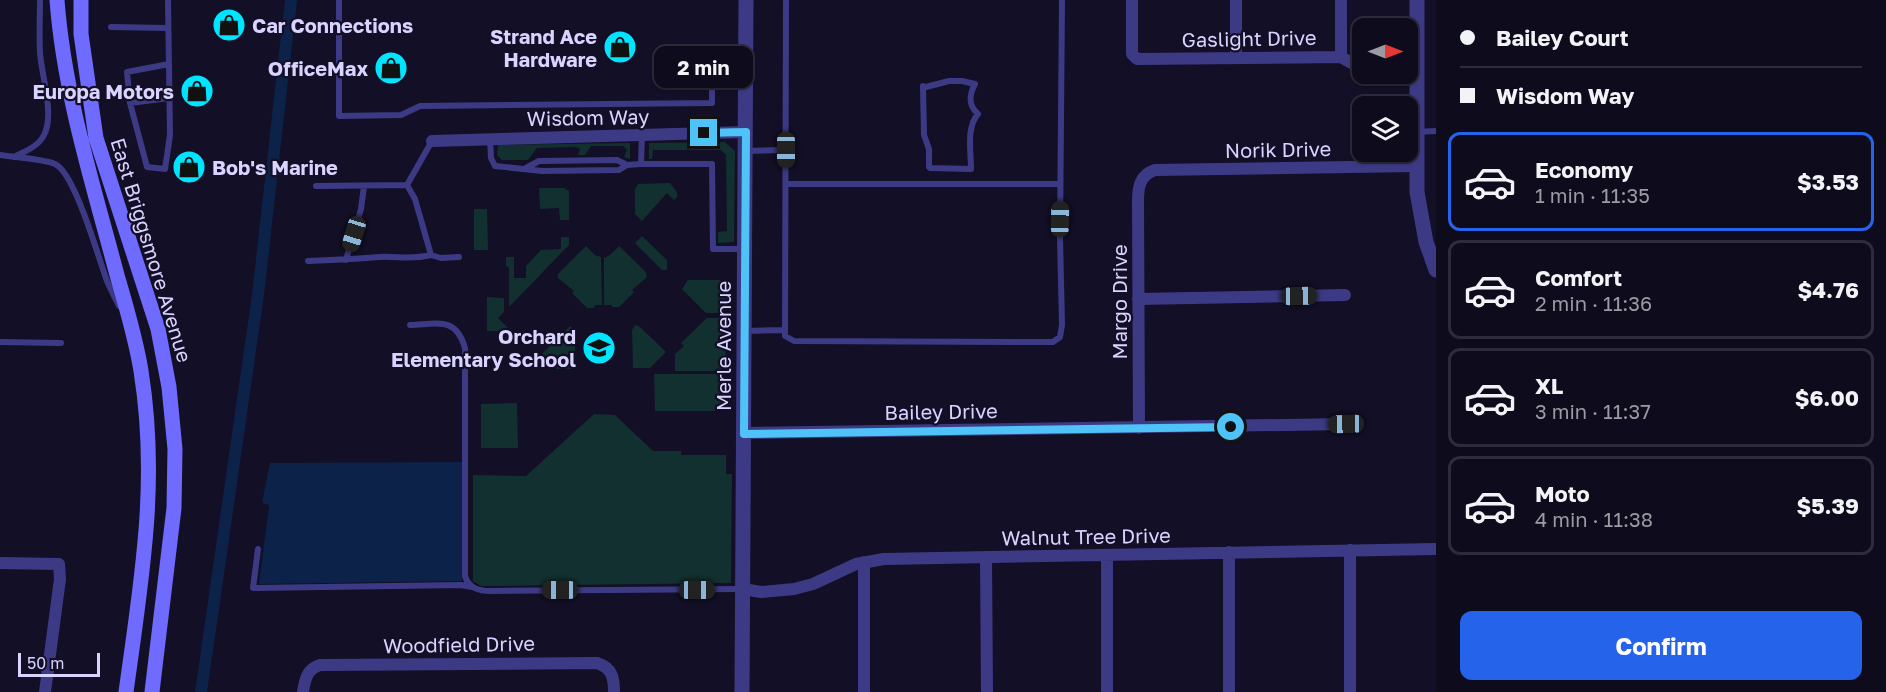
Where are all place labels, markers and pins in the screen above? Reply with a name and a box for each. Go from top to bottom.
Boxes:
shop icon: Car Connections [211,7,247,43]
place label: Car Connections [252,13,413,37]
place label: Strand Ace Hardware [490,24,597,71]
shop icon: Strand Ace Hardware [602,29,638,65]
shop icon: OfficeMax [373,50,409,86]
place label: OfficeMax [268,56,368,80]
shop icon: Europa Motors [179,73,215,109]
place label: Europa Motors [33,79,174,103]
shop icon: Bob's Marine [171,149,207,185]
place label: Bob's Marine [212,155,338,179]
place label: Orchard Elementary School [391,324,576,371]
school or university icon: Orchard Elementary School [581,330,617,366]

